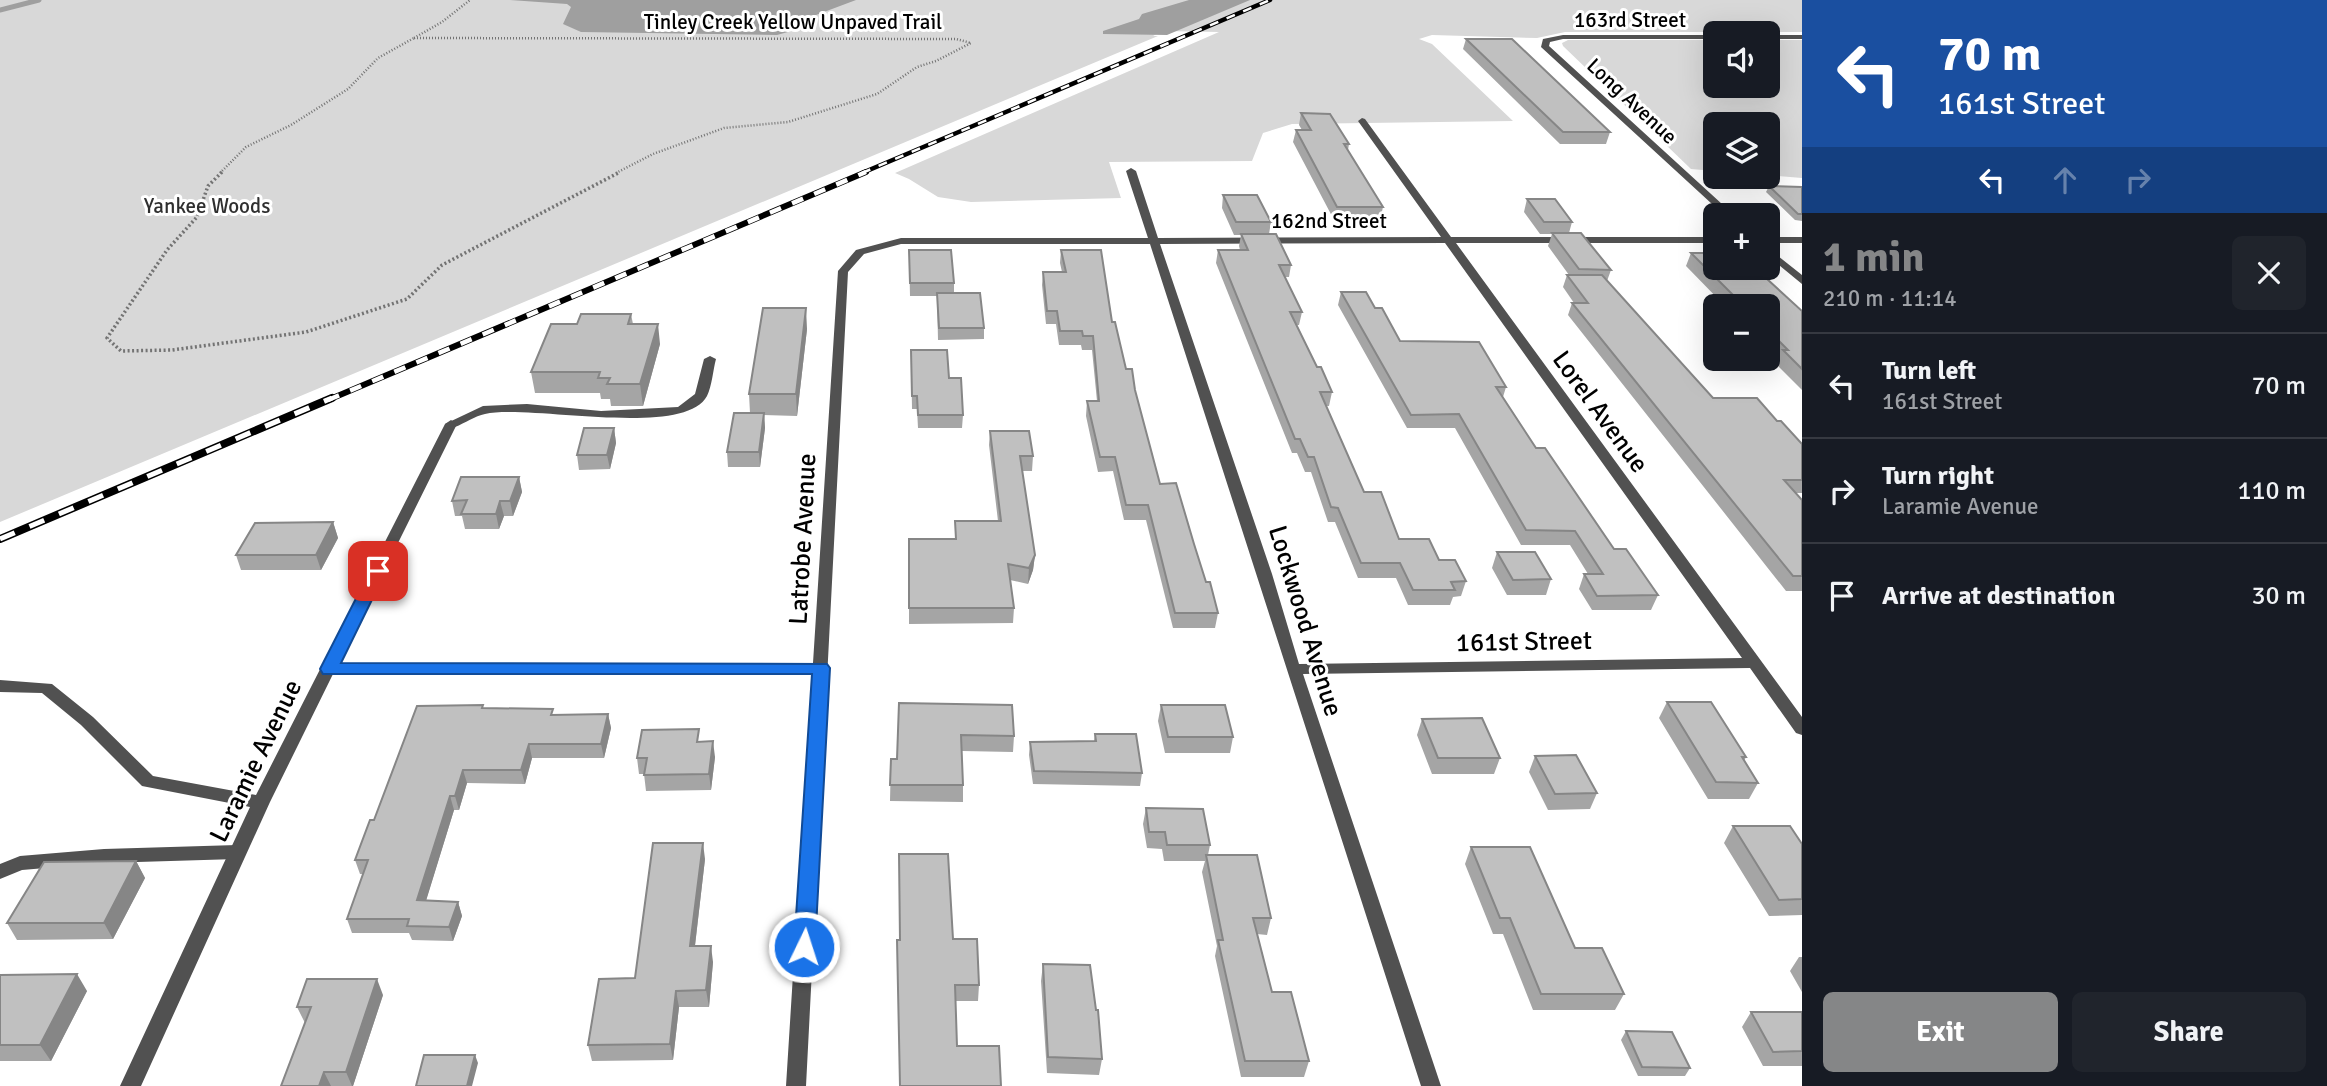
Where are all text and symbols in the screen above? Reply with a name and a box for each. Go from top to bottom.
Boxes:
street label: 163rd Street [1574,7,1686,33]
street label: Tinley Creek Yellow Unpaved Trail [644,9,942,35]
map controls [1703,21,1780,371]
button: sound [1703,21,1780,98]
text: 70 m [1938,24,2041,84]
icon: left [1823,28,1914,119]
street label: Long Avenue [1581,53,1683,149]
text: 161st Street [1938,84,2105,123]
button: layers [1703,112,1780,189]
icon: left [1973,161,2011,199]
icon: ahead [2046,161,2084,199]
icon: right [2119,161,2157,199]
park label: Yankee Woods [144,193,270,219]
button: + [1703,203,1780,280]
street label: 162nd Street [1271,208,1387,234]
text: 1 min [1823,232,1924,283]
button: close [2232,236,2306,310]
text: 210 m · 11:14 [1823,284,1957,313]
button: − [1703,294,1780,371]
street label: Lorel Avenue [1545,345,1655,479]
text: Turn left [1882,355,1976,387]
icon: left [1823,367,1861,405]
text: 70 m [2251,370,2306,402]
text: 161st Street [1882,387,2002,416]
street label: Latrobe Avenue [783,452,823,626]
text: Turn right [1882,460,1994,492]
icon: right [1823,472,1861,510]
text: 110 m [2237,475,2306,507]
text: Laramie Avenue [1882,492,2038,521]
street label: Lockwood Avenue [1261,522,1349,720]
pin [348,541,408,601]
icon: arrive [359,552,397,590]
icon: arrive [1823,577,1861,615]
text: Arrive at destination [1882,580,2115,612]
text: 30 m [2251,580,2306,612]
street label: 161st Street [1456,625,1592,659]
street label: Laramie Avenue [203,674,309,848]
position arrow [767,910,841,984]
button: Exit [1823,992,2058,1072]
button: Share [2072,992,2306,1072]

